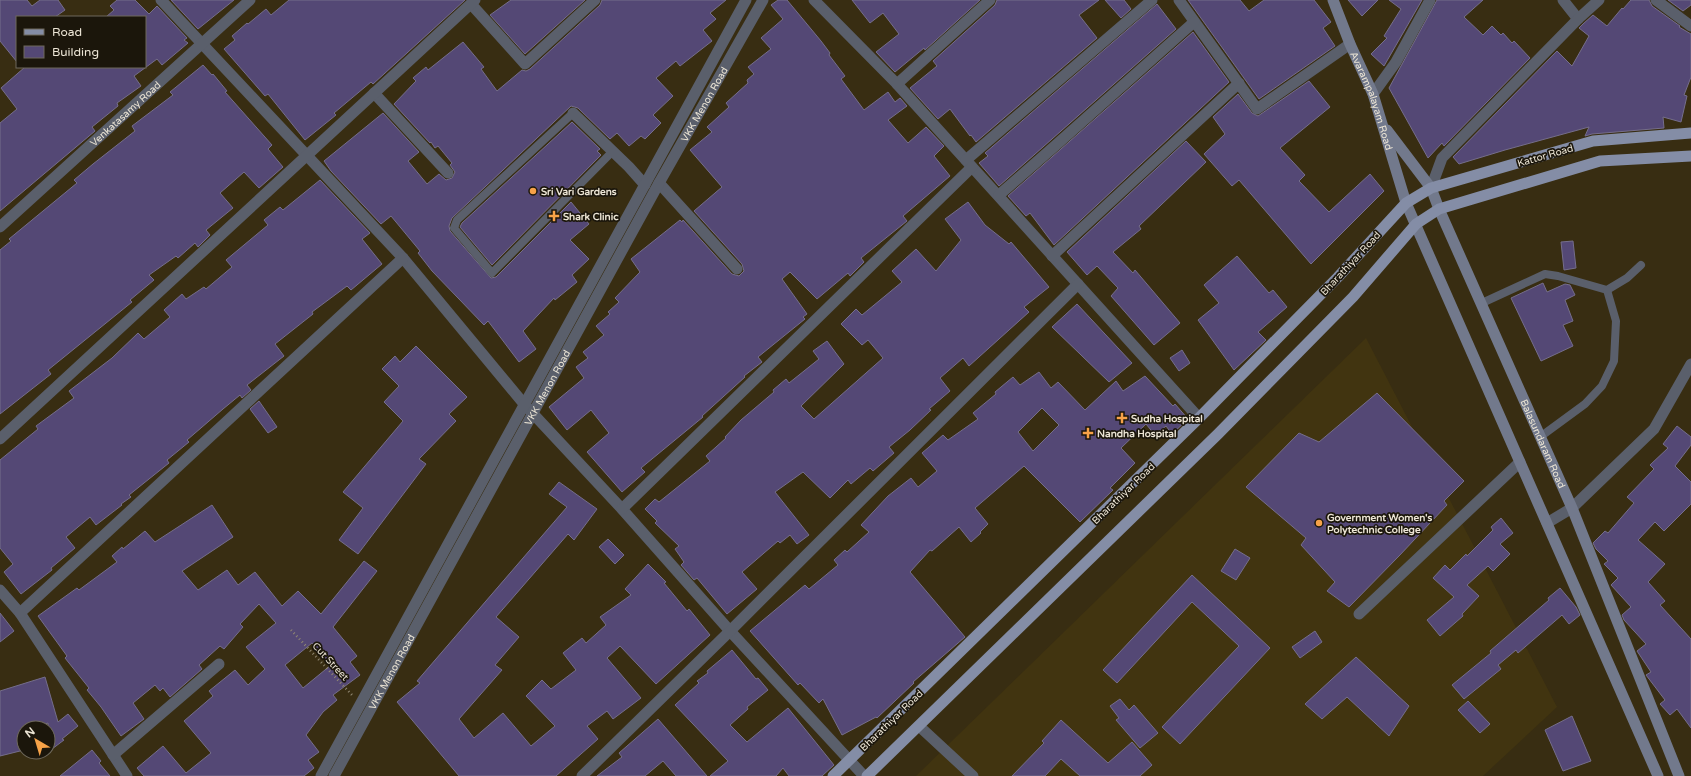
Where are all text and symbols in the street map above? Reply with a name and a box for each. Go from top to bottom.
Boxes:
legend [16,16,146,68]
text: Road [52,25,82,39]
text: Building [52,45,99,59]
street label: Avarampalayam Road [1347,50,1395,152]
street label: VKK Menon Road [679,65,731,144]
street label: Venkatasamy Road [88,79,164,149]
street label: Kattor Road [1516,142,1575,170]
marker: Sri Vari Gardens [528,186,538,196]
place label: Sri Vari Gardens [541,186,617,198]
marker: Shark Clinic [548,210,560,222]
place label: Shark Clinic [563,211,619,223]
street label: Bharathiyar Road [1318,229,1383,298]
street label: VKK Menon Road [522,348,573,428]
street label: Balasundaram Road [1517,398,1567,490]
marker: Sudha Hospital [1116,412,1128,424]
place label: Sudha Hospital [1131,413,1203,425]
marker: Nandha Hospital [1082,427,1094,439]
place label: Nandha Hospital [1097,428,1176,440]
street label: Bharathiyar Road [1090,461,1158,527]
place label: Government Women's Polytechnic College [1327,512,1433,536]
marker: Government Women's Polytechnic College [1314,518,1324,528]
street label: VKK Menon Road [367,632,418,712]
street label: Cut Street [310,640,351,683]
street label: Bharathiyar Road [858,688,926,754]
north arrow [16,720,56,760]
text: N [23,725,38,740]

